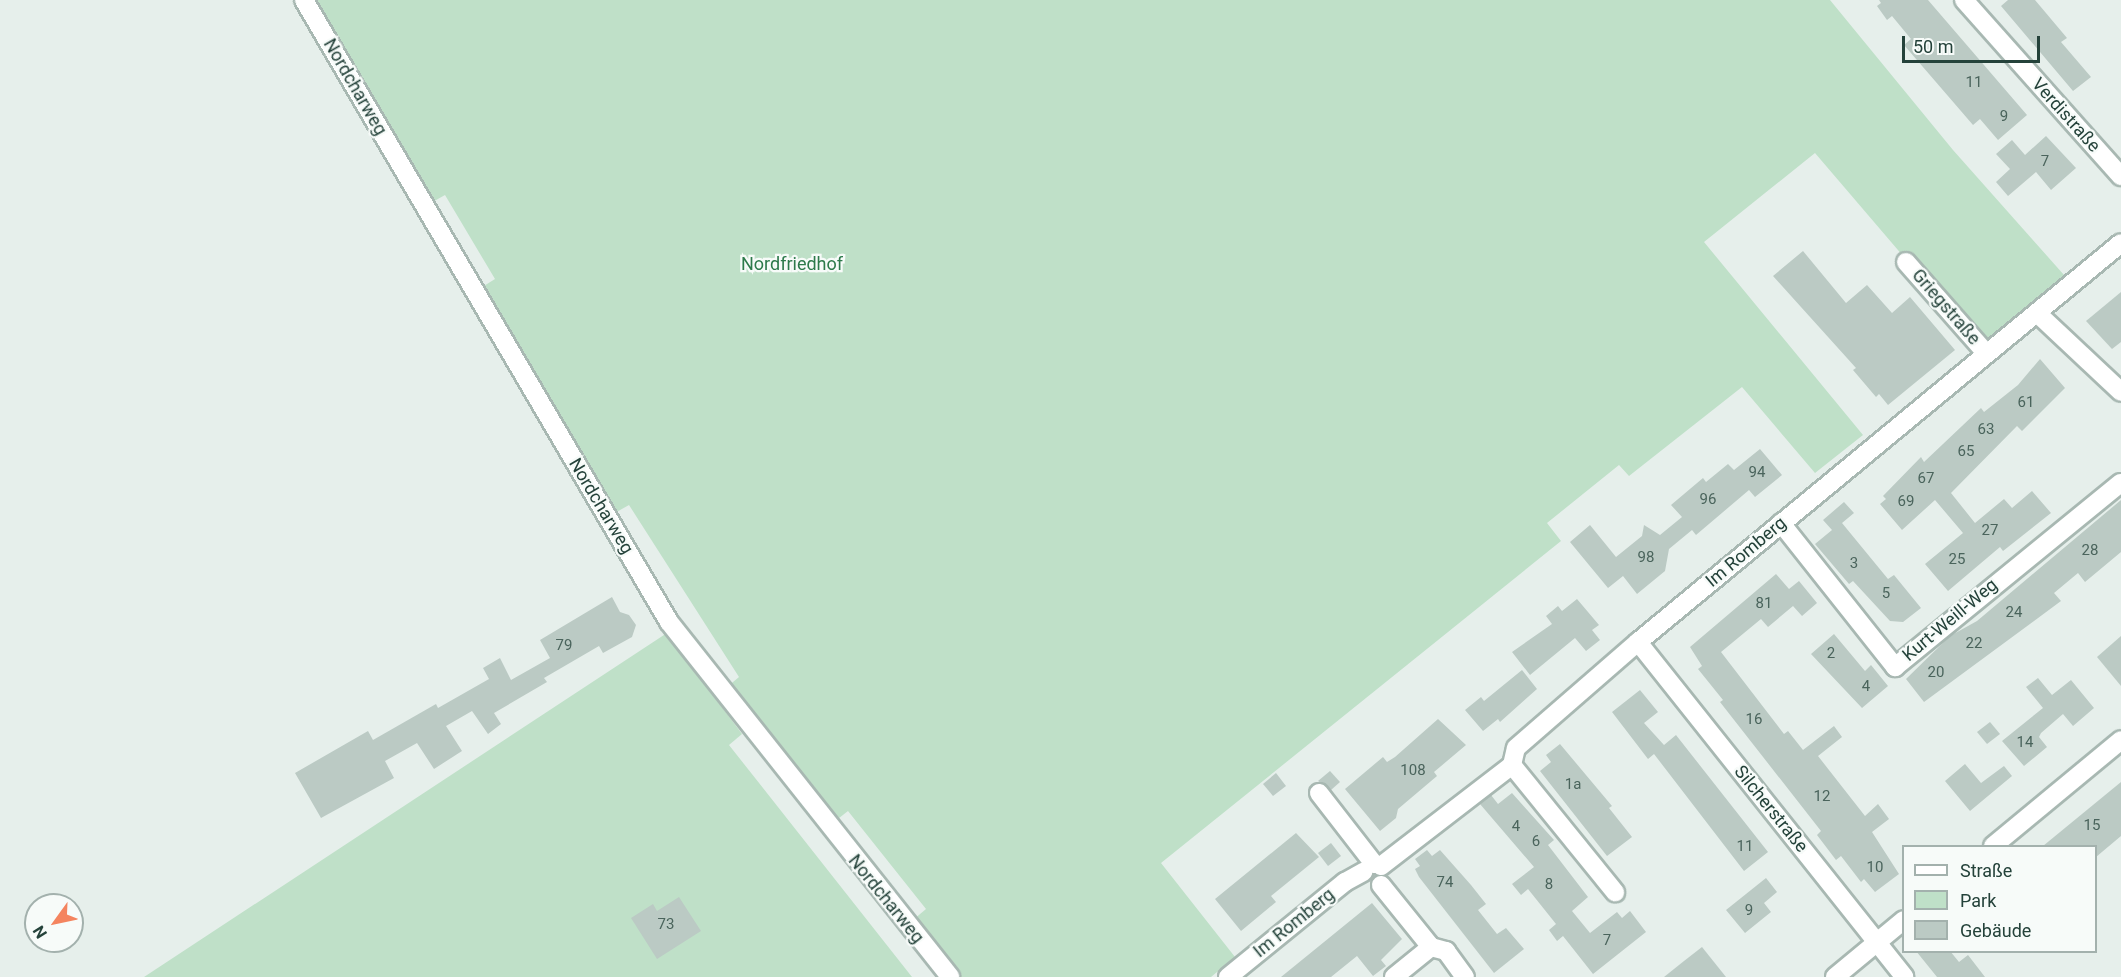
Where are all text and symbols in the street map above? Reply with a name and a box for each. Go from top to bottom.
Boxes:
scale bar [1905,24,2043,62]
street label: Nordcharweg [319,35,391,139]
text: 50 m [1913,36,1953,57]
house number: 11 [1966,74,1982,92]
street label: Verdistraße [2027,74,2105,156]
house number: 9 [2000,108,2008,126]
house number: 7 [2041,153,2049,171]
park label: Nordfriedhof [741,253,843,275]
street label: Griegstraße [1907,265,1985,349]
house number: 61 [2018,394,2034,412]
house number: 63 [1978,421,1994,439]
house number: 65 [1958,443,1974,461]
street label: Nordcharweg [564,454,638,558]
house number: 94 [1749,464,1765,482]
house number: 67 [1918,470,1934,488]
house number: 96 [1700,491,1716,509]
house number: 69 [1898,493,1914,511]
street label: Im Romberg [1702,512,1790,592]
house number: 27 [1982,522,1998,540]
house number: 28 [2082,542,2098,560]
house number: 98 [1638,549,1654,567]
house number: 25 [1949,551,1965,569]
house number: 3 [1850,555,1858,573]
street label: Kurt-Weill-Weg [1898,574,2002,666]
house number: 5 [1882,585,1890,603]
house number: 81 [1756,595,1772,613]
house number: 24 [2006,604,2022,622]
house number: 22 [1966,635,1982,653]
house number: 79 [556,637,572,655]
house number: 2 [1827,645,1835,663]
house number: 20 [1928,664,1944,682]
house number: 4 [1862,678,1870,696]
house number: 16 [1746,711,1762,729]
house number: 14 [2017,734,2033,752]
street label: Silcherstraße [1729,761,1813,857]
house number: 108 [1400,762,1426,780]
house number: 1a [1565,776,1581,794]
house number: 12 [1814,788,1830,806]
house number: 15 [2084,817,2100,835]
house number: 4 [1512,818,1520,836]
house number: 6 [1532,833,1540,851]
house number: 11 [1737,838,1753,856]
legend [1902,845,2097,953]
street label: Nordcharweg [844,850,928,948]
house number: 10 [1867,859,1883,877]
text: Straße [1960,860,2012,881]
house number: 74 [1437,874,1453,892]
house number: 8 [1545,876,1553,894]
street label: Im Romberg [1249,884,1339,962]
text: Park [1960,890,1996,911]
north arrow [24,893,84,953]
house number: 9 [1745,902,1753,920]
house number: 73 [658,916,674,934]
text: Gebäude [1960,920,2031,941]
text: N [29,922,51,942]
house number: 7 [1603,932,1611,950]

